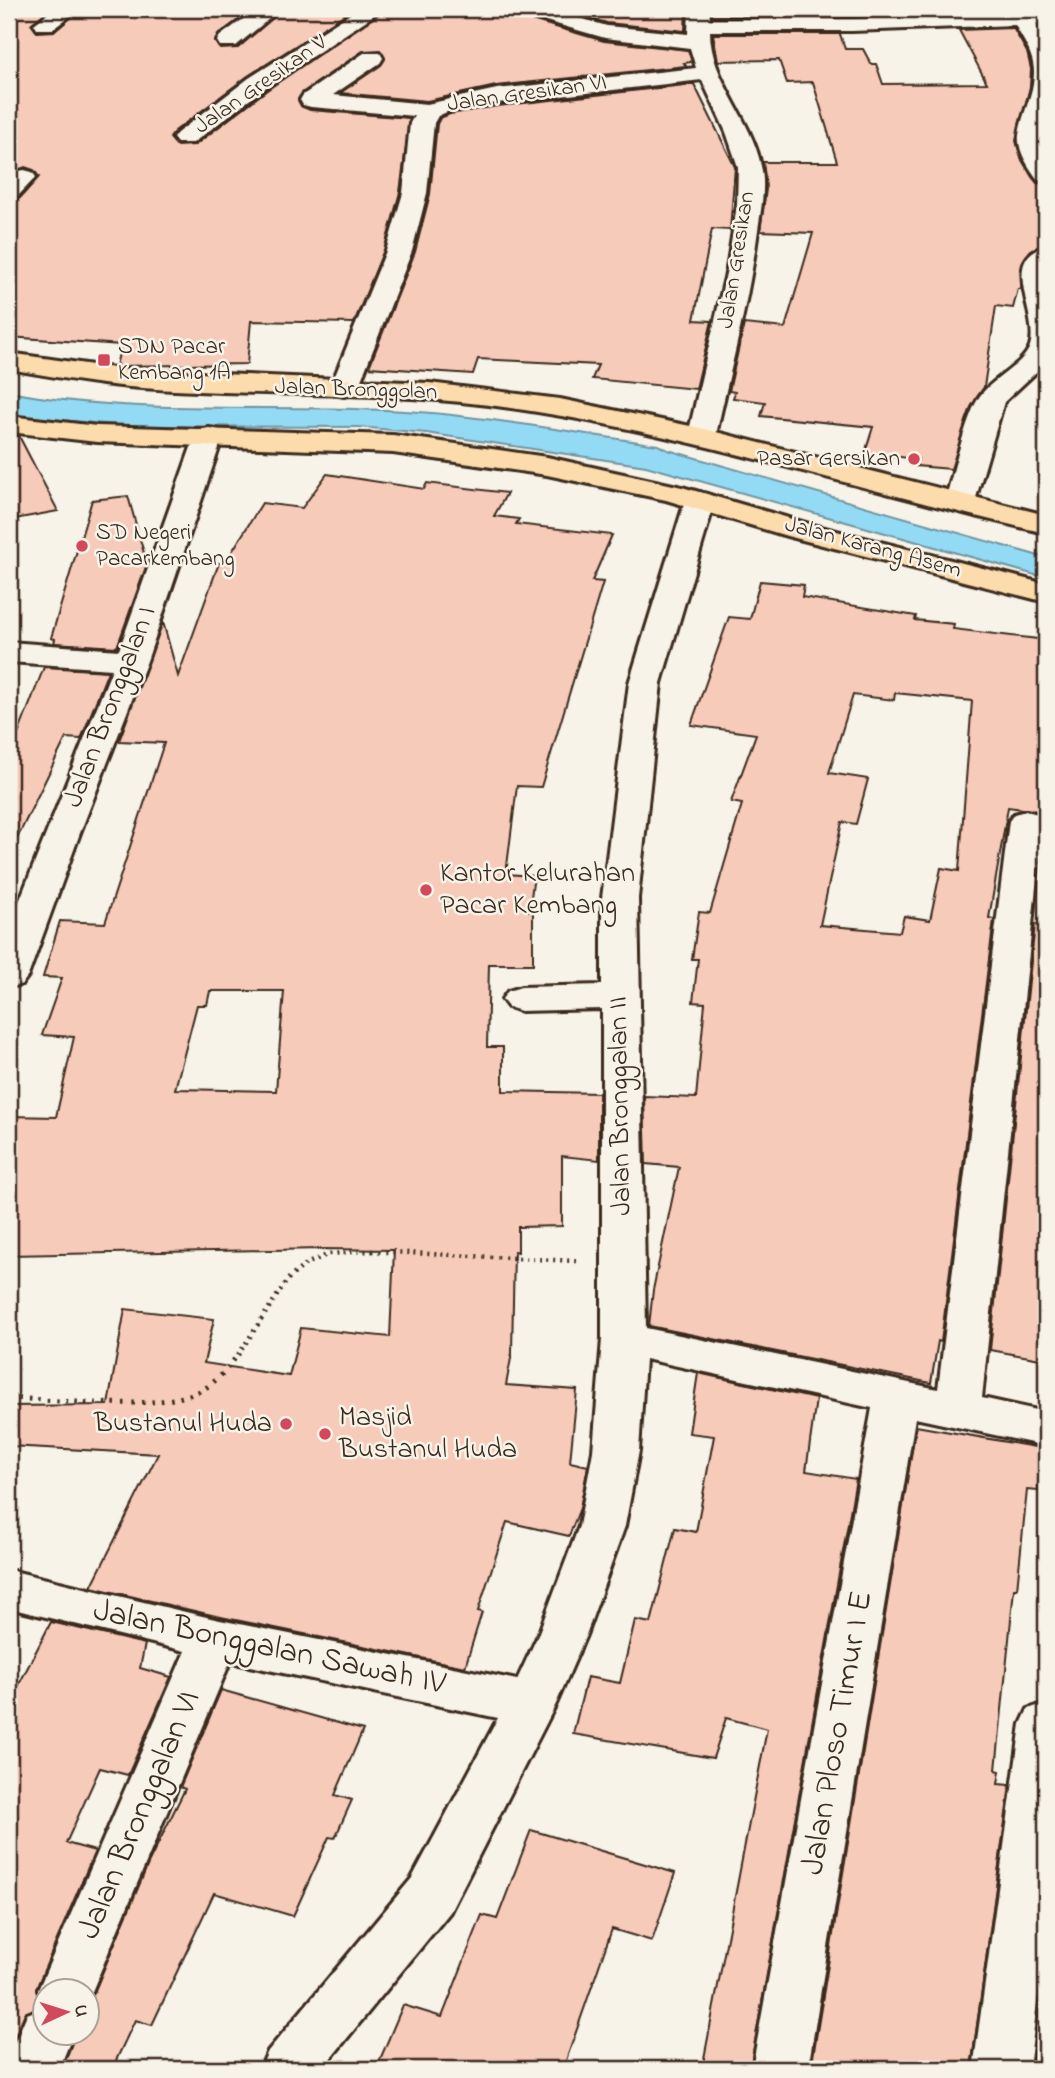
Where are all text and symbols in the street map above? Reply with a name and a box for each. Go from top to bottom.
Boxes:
street label: Jalan Gresikan V [188,27,334,143]
street label: Jalan Gresikan VI [445,66,609,122]
street label: Jalan Gresikan [710,189,764,331]
place label: SDN Pacar Kembang 1A [118,331,231,391]
marker: SDN Pacar Kembang 1A [96,352,112,368]
street label: Jalan Bronggolan [274,371,438,410]
place label: Pasar Gersikan [757,443,900,476]
marker: Pasar Gersikan [906,451,922,467]
street label: Jalan Karang Asem [781,509,965,588]
place label: SD Negeri Pacarkembang [96,517,235,577]
marker: SD Negeri Pacarkembang [74,538,90,554]
street label: Jalan Bronggalan I [54,600,168,814]
place label: Kantor Kelurahan Pacar Kembang [440,854,635,927]
marker: Kantor Kelurahan Pacar Kembang [418,882,434,898]
street label: Jalan Bronggalan II [599,996,643,1216]
place label: Masjid Bustanul Huda [338,1398,517,1471]
place label: Bustanul Huda [93,1404,272,1445]
marker: Bustanul Huda [278,1416,294,1432]
marker: Masjid Bustanul Huda [317,1426,333,1442]
street label: Jalan Bonggalan Sawah IV [89,1587,450,1709]
street label: Jalan Ploso Timur I E [789,1587,887,1879]
street label: Jalan Bronggalan VI [66,1683,214,1947]
north arrow [32,1976,102,2046]
text: U [67,2004,94,2018]

